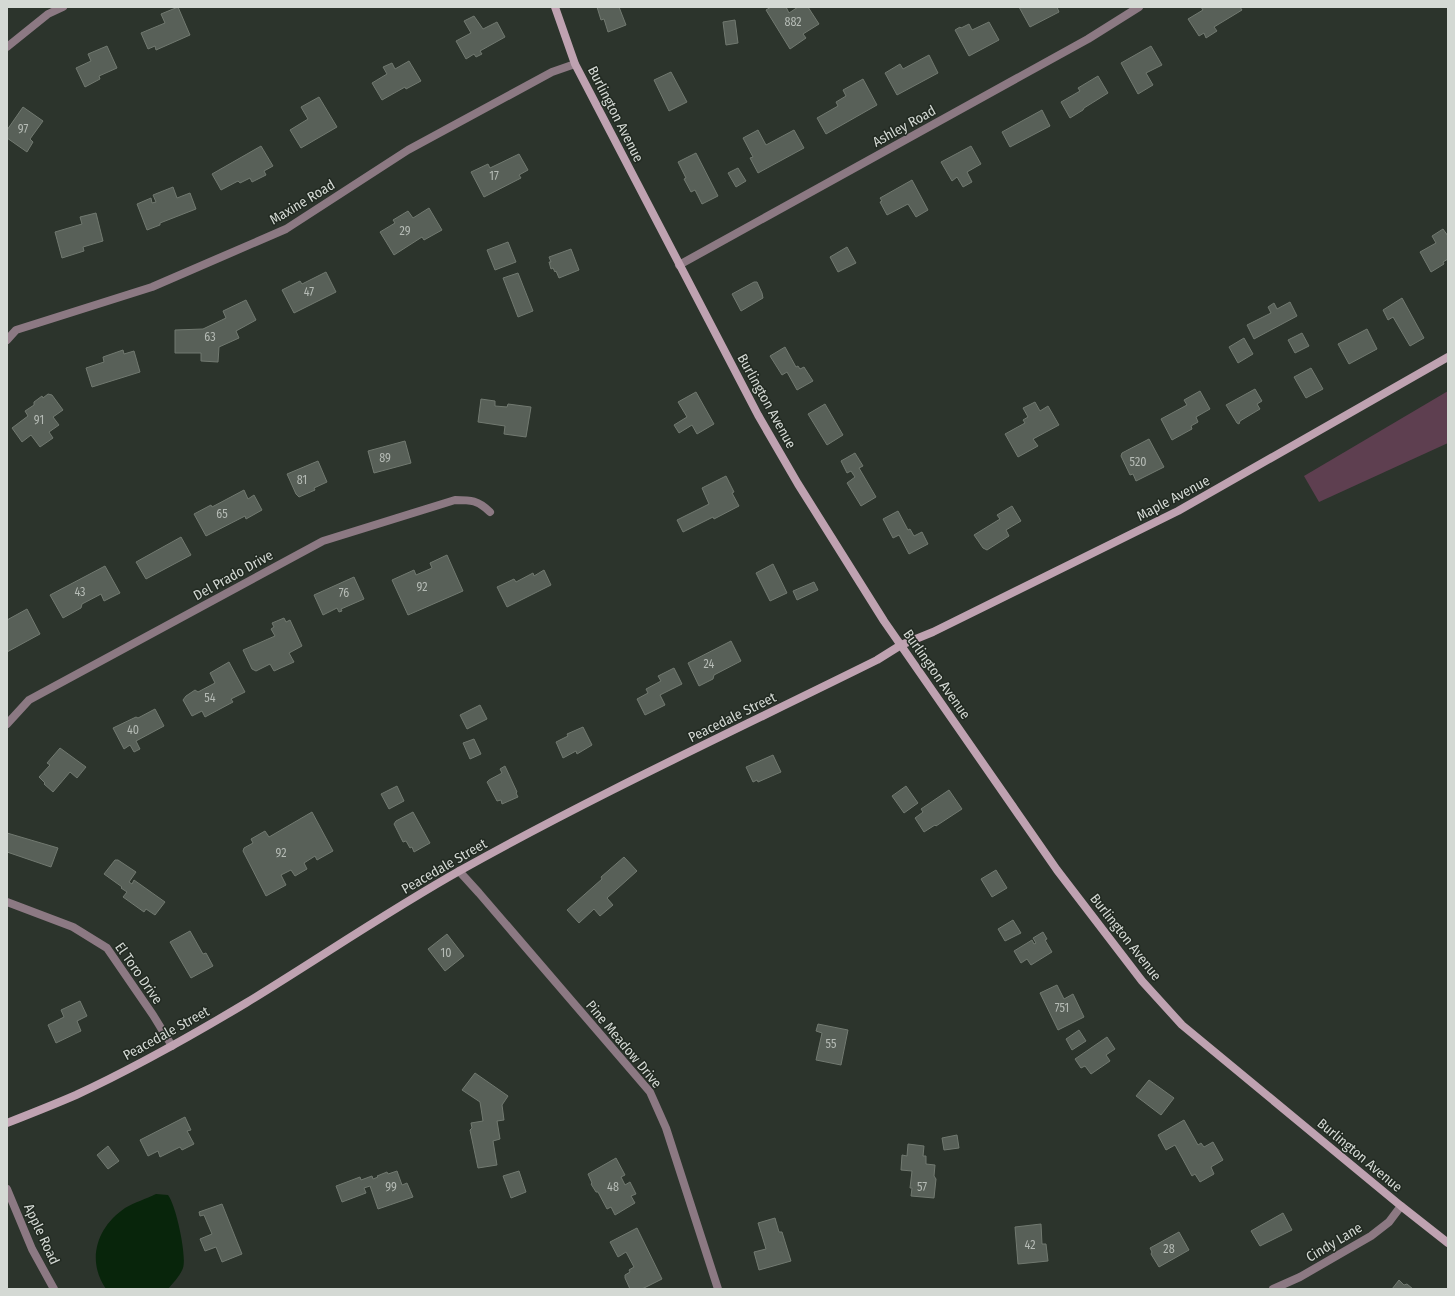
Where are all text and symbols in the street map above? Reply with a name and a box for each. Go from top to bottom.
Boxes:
house number: 882 [784,15,802,29]
street label: Burlington Avenue [584,63,647,165]
street label: Ashley Road [870,102,939,151]
house number: 97 [18,122,28,136]
house number: 17 [489,169,499,183]
street label: Maxine Road [267,176,338,229]
house number: 29 [399,224,411,238]
house number: 47 [304,285,314,299]
house number: 63 [204,330,216,344]
street label: Burlington Avenue [734,351,800,452]
house number: 91 [34,413,44,427]
house number: 89 [379,451,391,465]
house number: 520 [1130,455,1146,469]
street label: Maple Avenue [1134,472,1213,525]
house number: 81 [297,473,307,487]
house number: 65 [216,507,228,521]
street label: Del Prado Drive [191,547,276,604]
house number: 92 [417,580,427,594]
house number: 43 [74,585,86,599]
house number: 76 [339,586,349,600]
street label: Burlington Avenue [899,626,974,722]
house number: 24 [704,657,715,671]
street label: Peacedale Street [685,689,779,746]
house number: 54 [204,691,216,705]
house number: 40 [127,723,139,737]
street label: Peacedale Street [399,835,490,898]
house number: 92 [276,846,286,860]
street label: Burlington Avenue [1086,890,1165,984]
street label: El Toro Drive [111,939,166,1007]
house number: 10 [441,946,451,960]
street label: Pine Meadow Drive [582,997,665,1092]
house number: 751 [1055,1001,1069,1015]
street label: Peacedale Street [120,1003,213,1064]
house number: 55 [826,1037,837,1051]
street label: Burlington Avenue [1314,1115,1406,1196]
house number: 99 [385,1180,397,1194]
house number: 48 [607,1180,619,1194]
house number: 57 [917,1180,927,1194]
street label: Apple Road [20,1201,63,1267]
street label: Cindy Lane [1303,1219,1365,1266]
house number: 42 [1025,1238,1035,1252]
house number: 28 [1163,1242,1175,1256]

